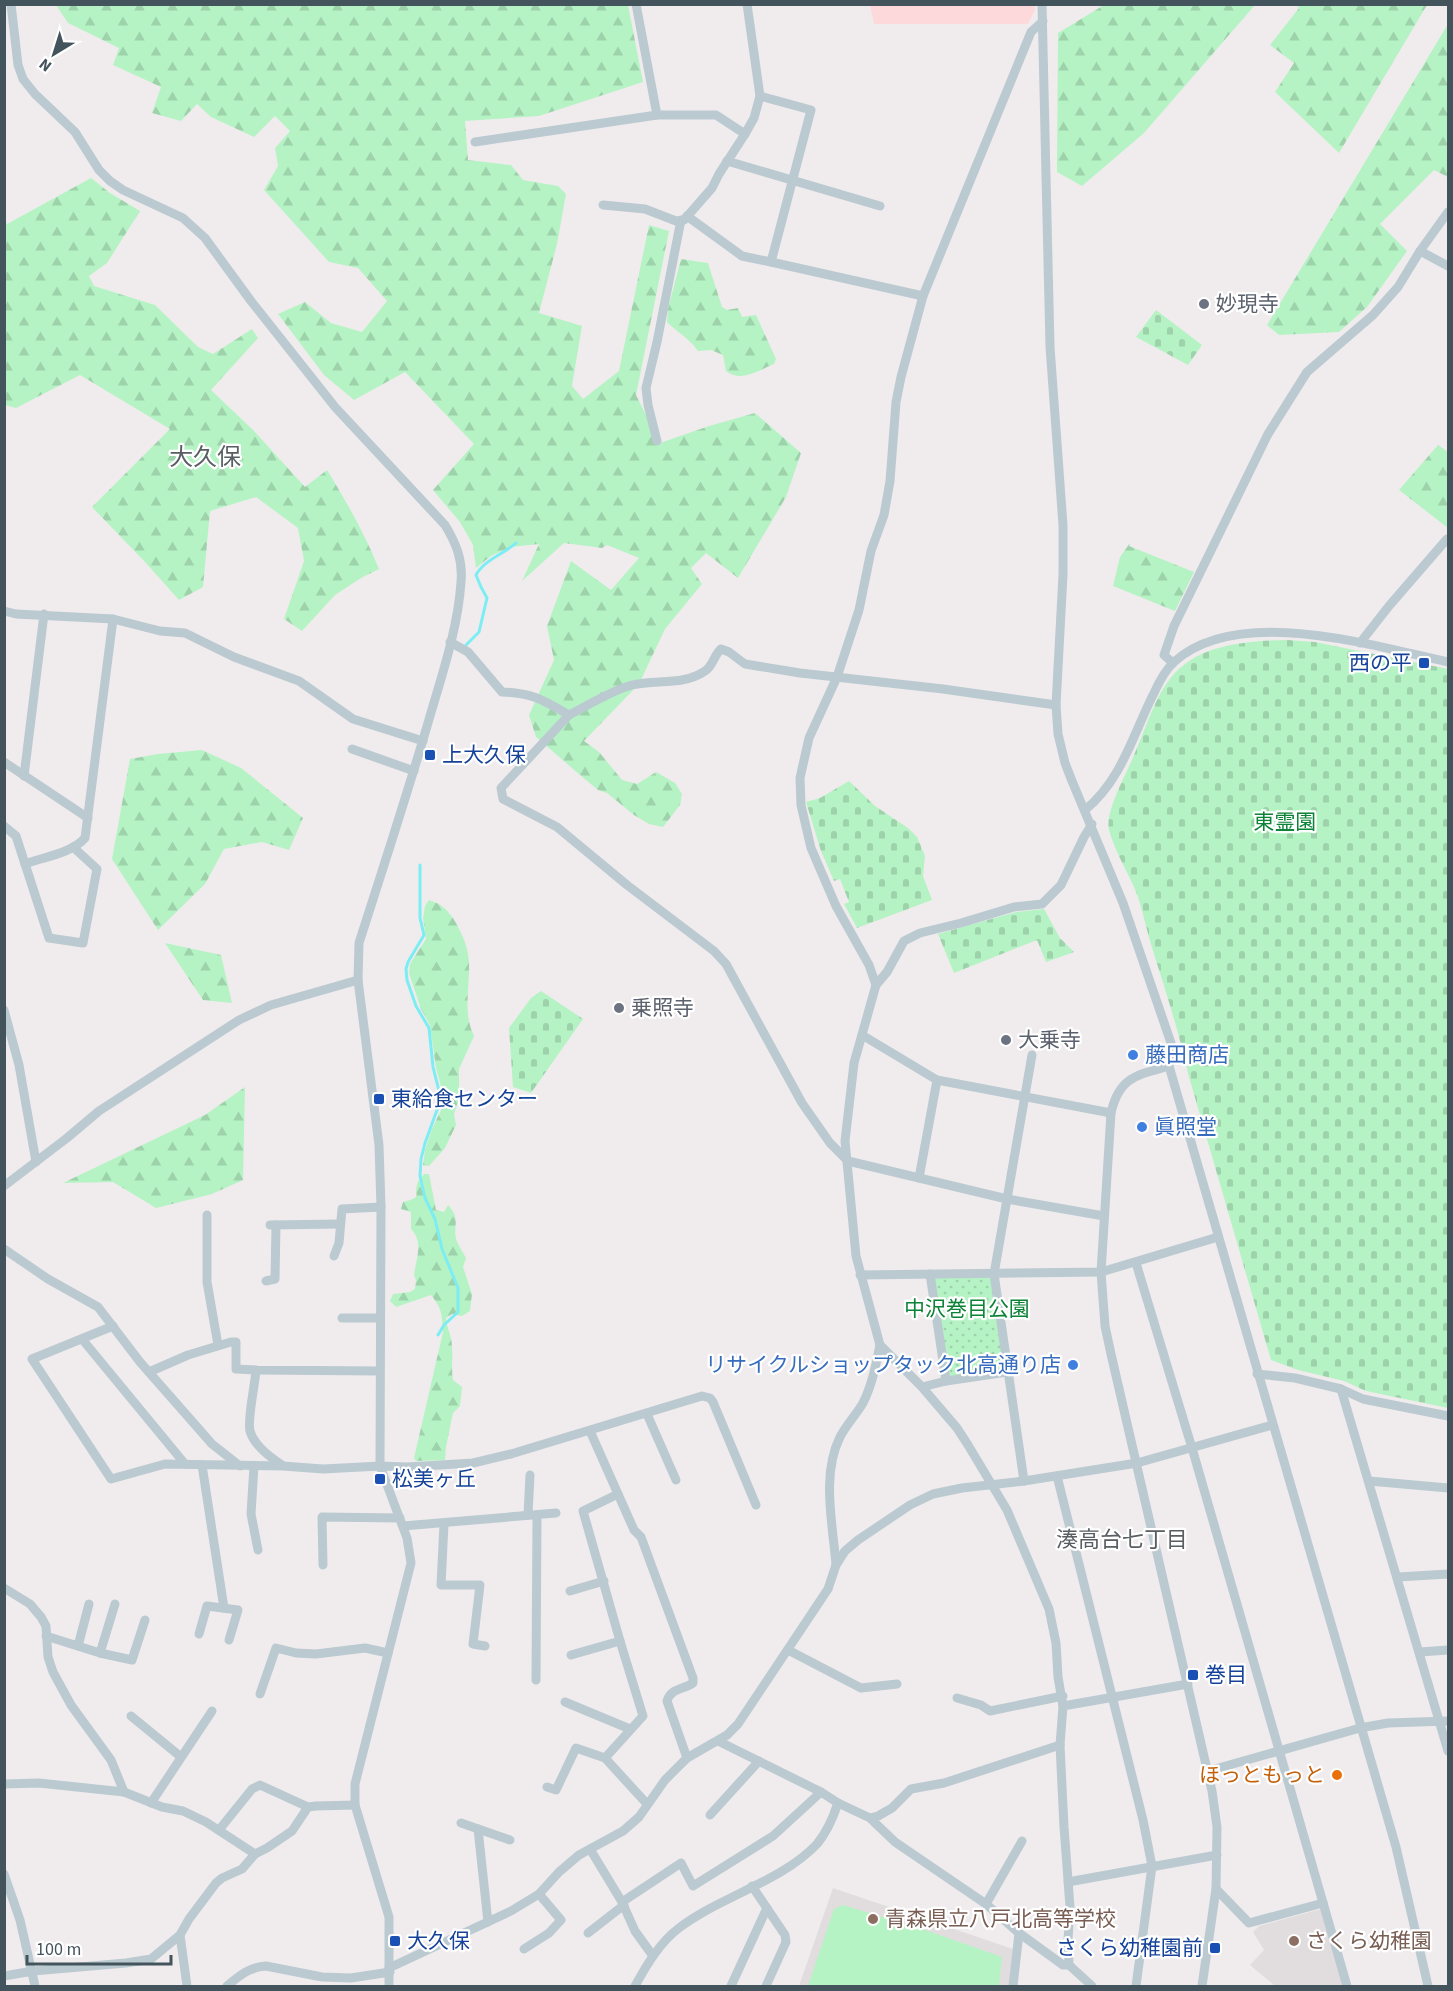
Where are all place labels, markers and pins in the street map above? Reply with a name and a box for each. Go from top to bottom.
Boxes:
place label: 妙現寺 [1216,289,1279,319]
marker: 妙現寺 [1197,297,1211,311]
place label: 西の平 [1349,648,1412,678]
marker: 西の平 [1417,656,1431,670]
place label: 上大久保 [442,740,526,770]
marker: 上大久保 [423,748,437,762]
place label: 乗照寺 [631,993,694,1023]
marker: 乗照寺 [612,1001,626,1015]
place label: 大乗寺 [1018,1025,1081,1055]
marker: 大乗寺 [999,1033,1013,1047]
place label: 藤田商店 [1145,1040,1229,1070]
marker: 藤田商店 [1126,1048,1140,1062]
place label: 東給食センター [391,1084,538,1114]
marker: 東給食センター [372,1092,386,1106]
place label: 眞照堂 [1154,1112,1217,1142]
marker: 眞照堂 [1135,1120,1149,1134]
place label: リサイクルショップタック北高通り店 [705,1350,1061,1380]
marker: リサイクルショップタック北高通り店 [1066,1358,1080,1372]
place label: 松美ヶ丘 [392,1464,476,1494]
marker: 松美ヶ丘 [373,1472,387,1486]
place label: 巻目 [1205,1660,1247,1690]
marker: 巻目 [1186,1668,1200,1682]
place label: ほっともっと [1199,1760,1325,1790]
marker: ほっともっと [1330,1768,1344,1782]
place label: 青森県立八戸北高等学校 [885,1904,1116,1934]
marker: 青森県立八戸北高等学校 [866,1912,880,1926]
place label: 大久保 [407,1926,470,1956]
place label: さくら幼稚園 [1306,1926,1432,1956]
place label: さくら幼稚園前 [1056,1933,1203,1963]
marker: 大久保 [388,1934,402,1948]
marker: さくら幼稚園 [1287,1934,1301,1948]
marker: さくら幼稚園前 [1208,1941,1222,1955]

